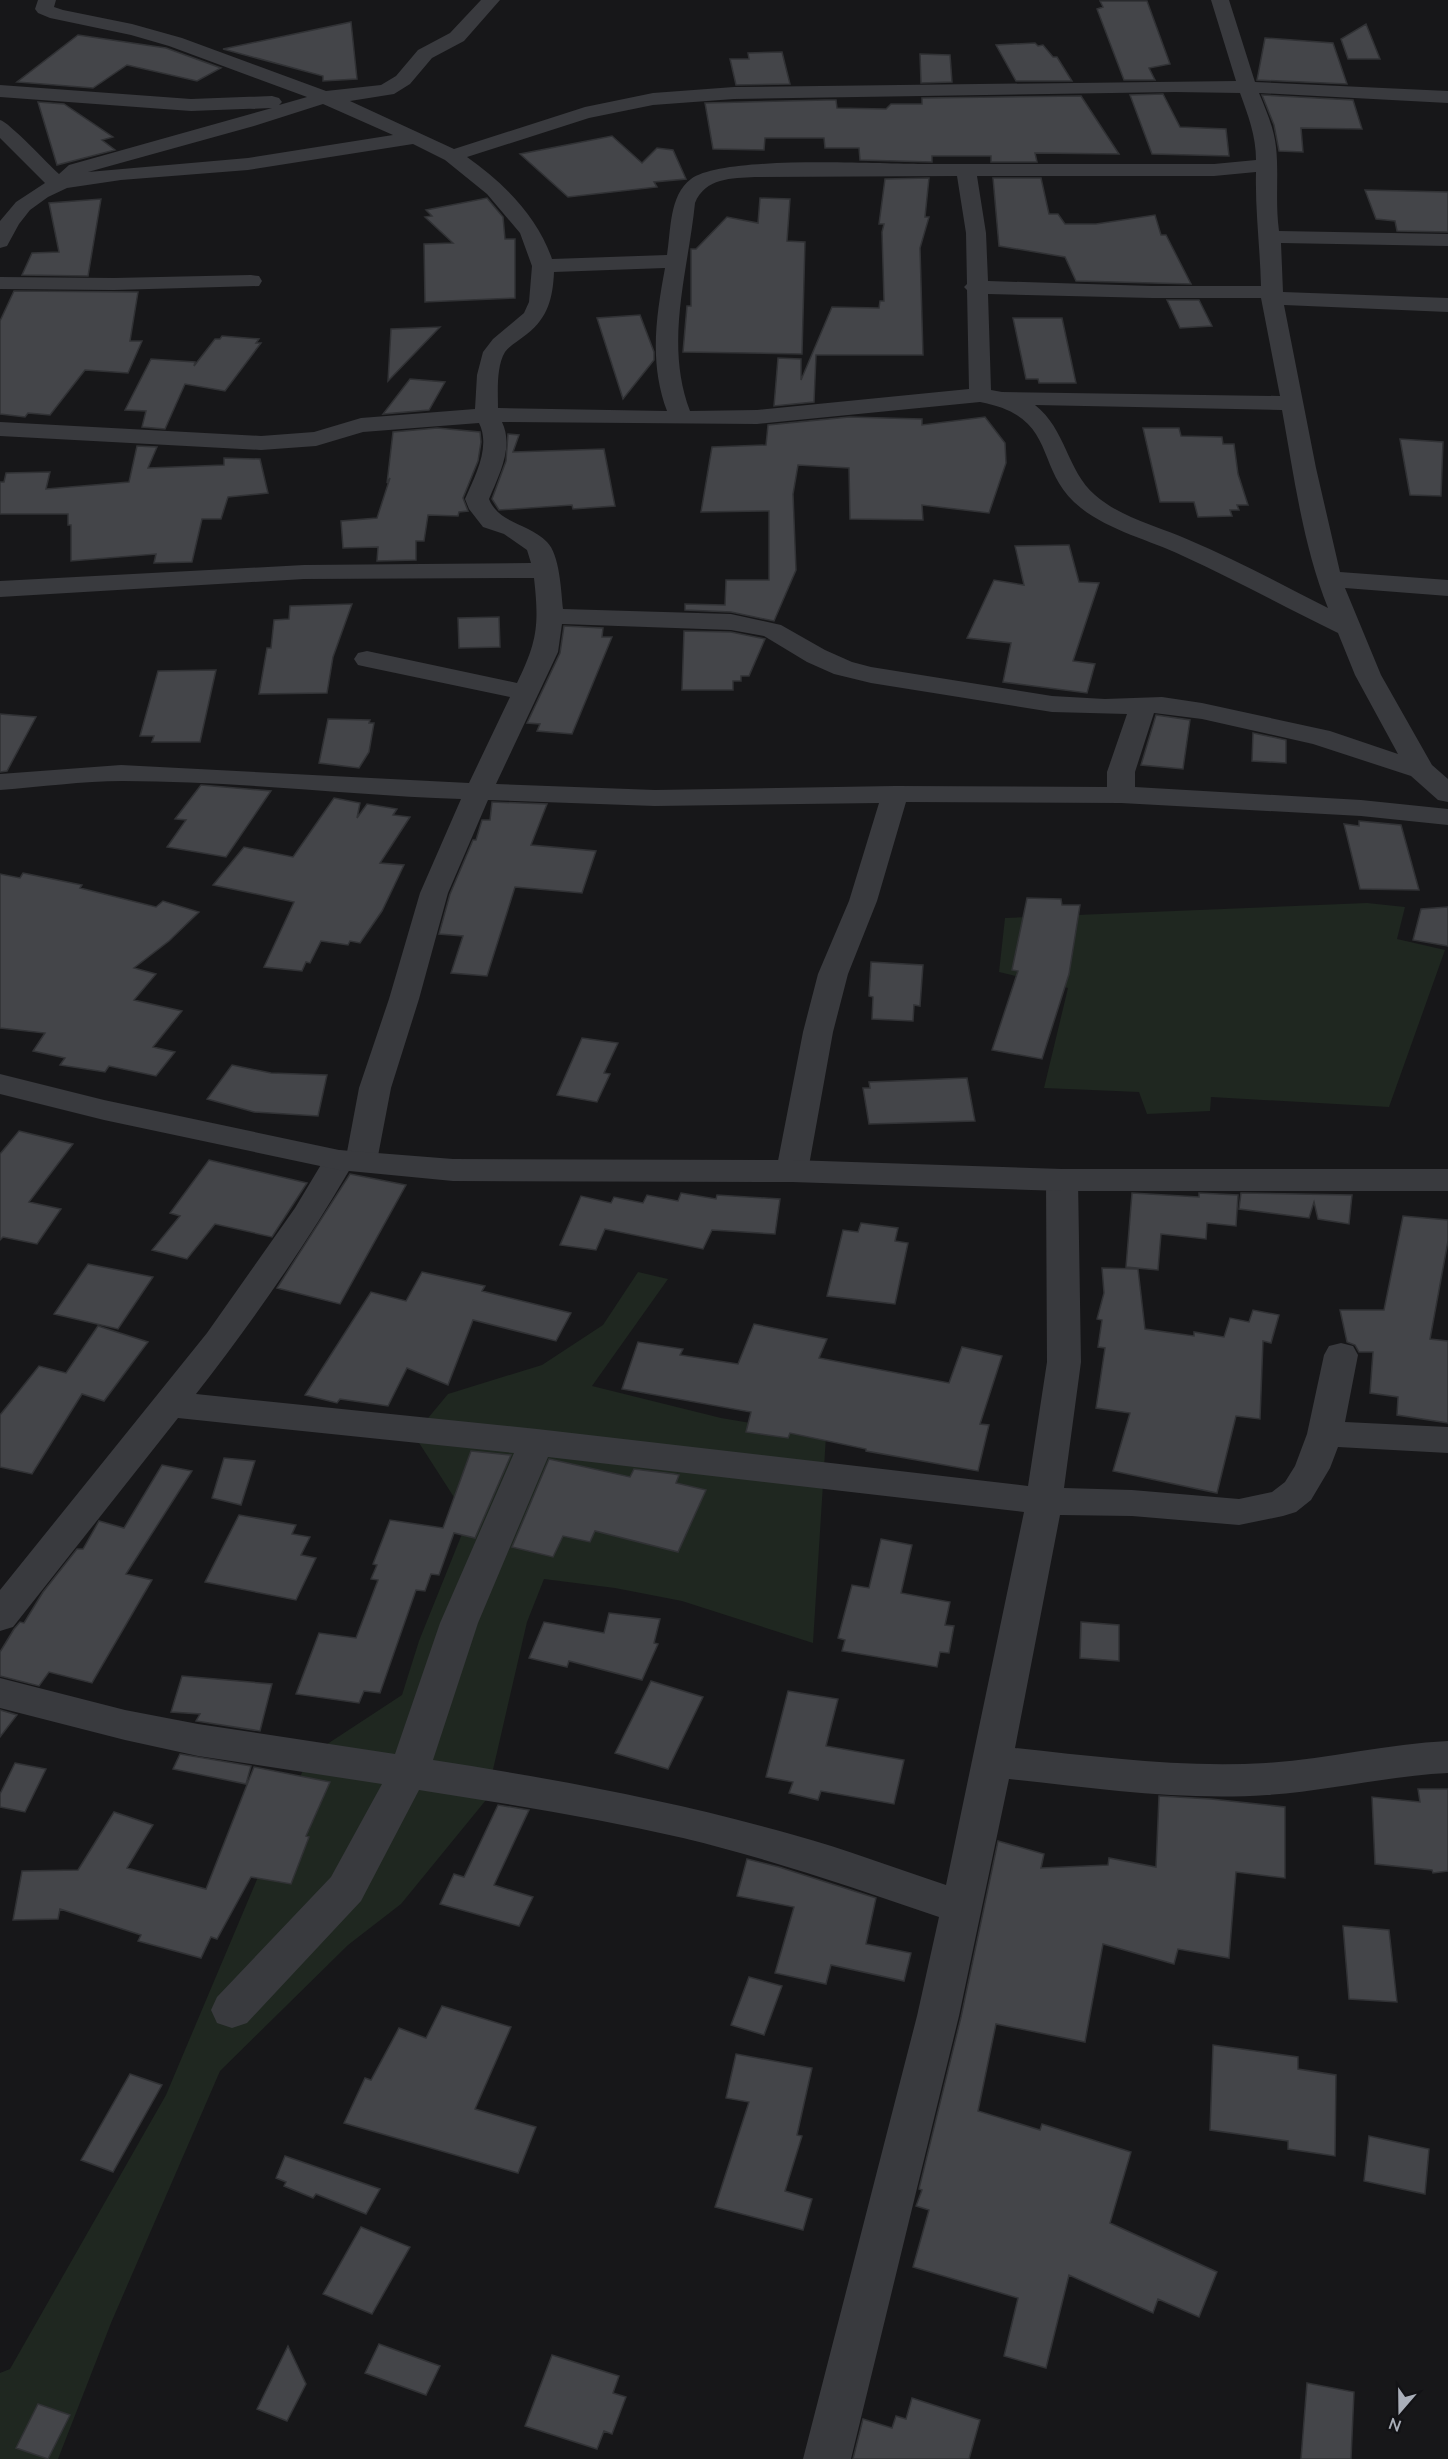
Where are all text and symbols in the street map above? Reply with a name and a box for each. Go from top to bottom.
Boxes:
north arrow [1370,2381,1430,2441]
text: N [1386,2412,1405,2437]

